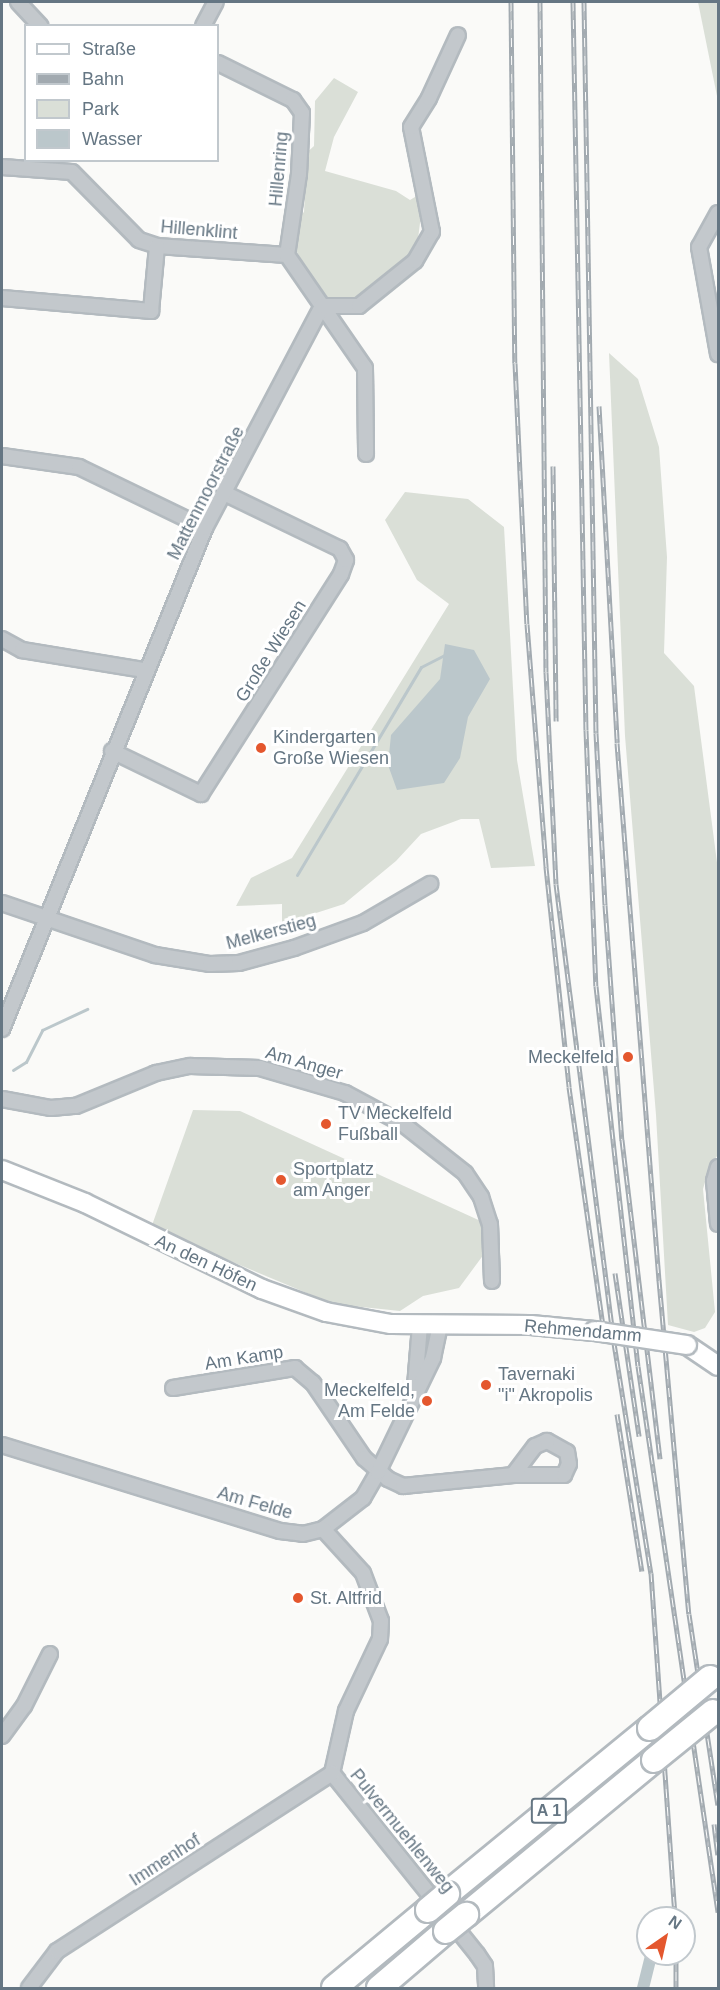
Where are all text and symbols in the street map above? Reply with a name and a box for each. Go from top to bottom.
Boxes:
legend [24,24,219,162]
text: Straße [82,39,136,59]
text: Bahn [82,69,124,89]
text: Park [82,99,119,119]
text: Wasser [82,129,142,149]
street label: Hillenring [265,131,293,207]
street label: Hillenklint [160,216,238,244]
street label: Mattenmoorstraße [163,423,249,563]
street label: Große Wiesen [231,596,311,706]
place label: Kindergarten Große Wiesen [273,727,389,770]
marker: Kindergarten Große Wiesen [254,741,268,755]
street label: Melkerstieg [224,910,318,954]
street label: Am Anger [263,1042,345,1084]
place label: Meckelfeld [528,1046,614,1068]
marker: Meckelfeld [619,1048,637,1066]
place label: TV Meckelfeld Fußball [338,1103,452,1146]
marker: TV Meckelfeld Fußball [319,1117,333,1131]
place label: Sportplatz am Anger [293,1159,374,1202]
marker: Sportplatz am Anger [274,1173,288,1187]
street label: An den Höfen [152,1230,260,1296]
street label: Rehmendamm [523,1315,643,1347]
street label: Am Kamp [203,1341,285,1375]
place label: Tavernaki "i" Akropolis [498,1364,594,1406]
marker: Tavernaki "i" Akropolis [479,1378,493,1392]
place label: Meckelfeld, Am Felde [324,1380,415,1422]
marker: Meckelfeld, Am Felde [420,1394,434,1408]
street label: Am Felde [215,1482,295,1524]
place label: St. Altfrid [310,1587,383,1609]
marker: St. Altfrid [291,1591,305,1605]
street label: Pulvermuehlenweg [345,1765,459,1897]
road number: A 1 [530,1798,568,1824]
street label: Immenhof [126,1829,204,1891]
north arrow [636,1906,696,1966]
text: N [666,1912,685,1933]

